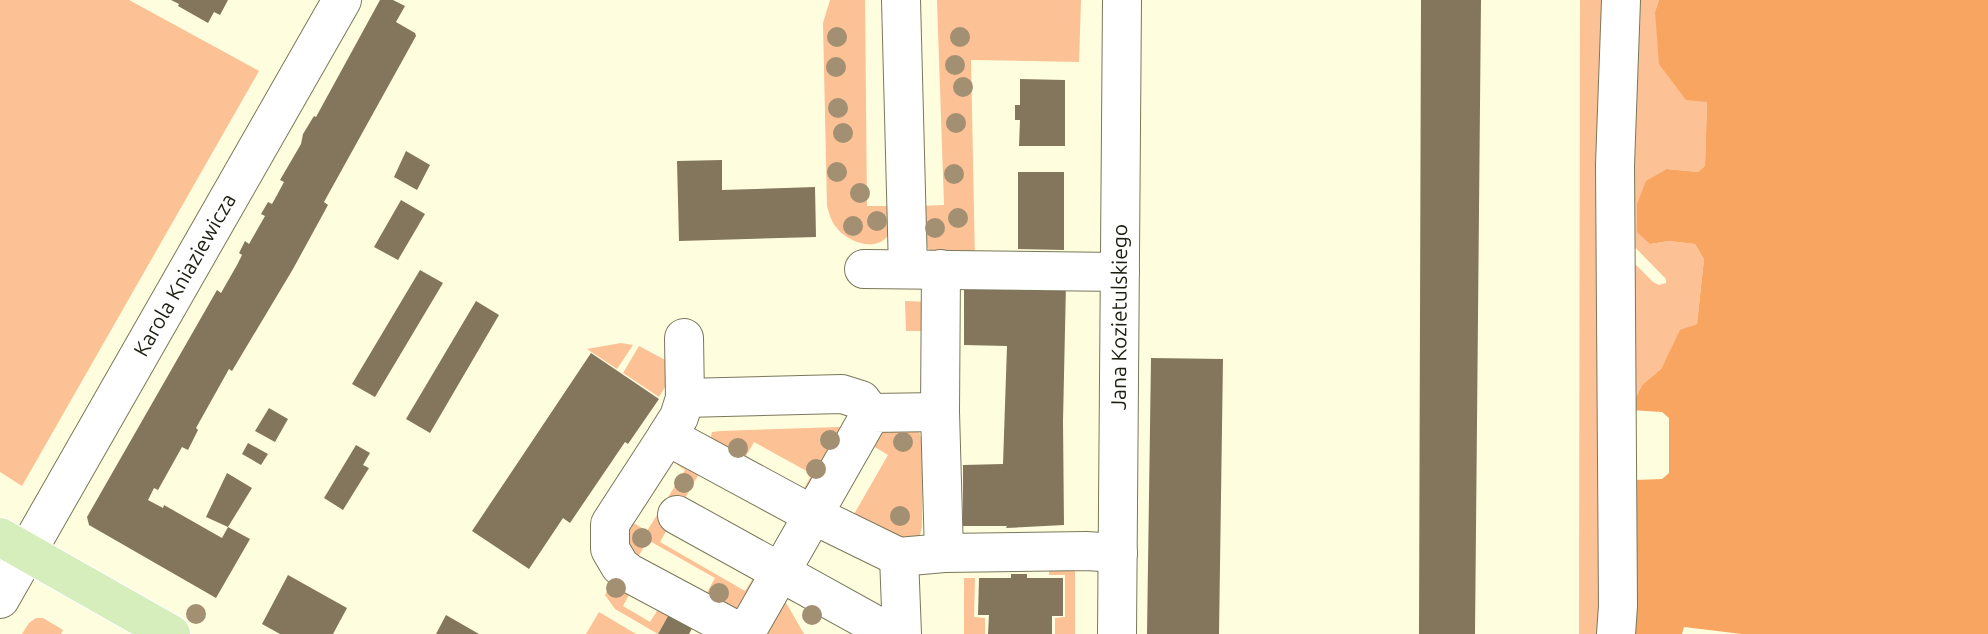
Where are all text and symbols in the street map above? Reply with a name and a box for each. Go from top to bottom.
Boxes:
street label: Karola Kniaziewicza [128,189,240,360]
street label: Jana Kozietulskiego [1106,224,1131,410]

